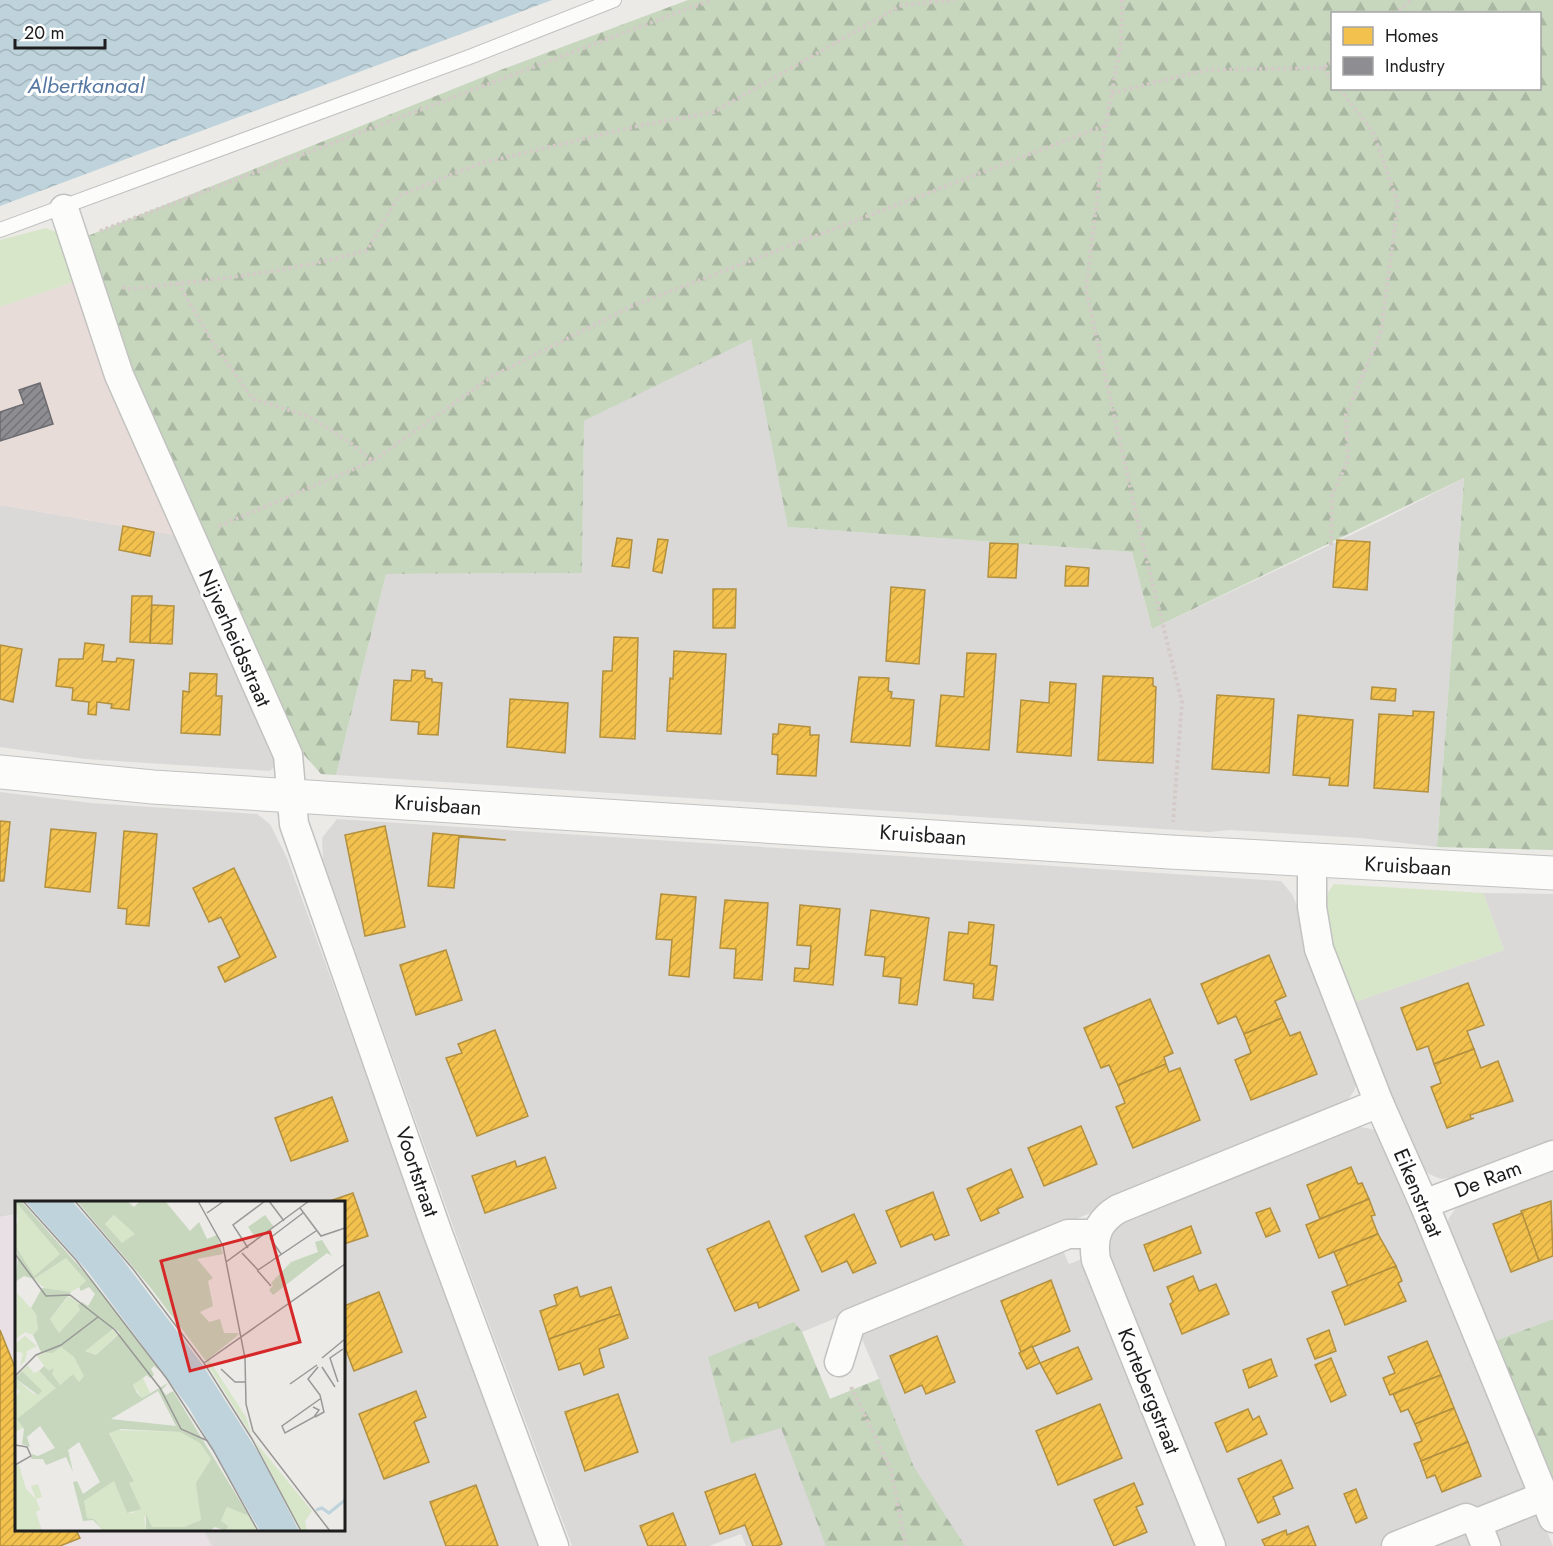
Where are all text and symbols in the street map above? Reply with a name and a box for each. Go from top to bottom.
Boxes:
scale bar [15,12,105,50]
legend [1331,12,1541,90]
text: 20 m [24,20,64,46]
text: Homes [1385,23,1438,49]
text: Industry [1385,53,1445,79]
water label: Albertkanaal [27,69,145,101]
street label: Nijverheidsstraat [191,564,279,712]
street label: Kruisbaan [393,787,483,823]
street label: Kruisbaan [878,817,968,853]
street label: Kruisbaan [1364,849,1452,883]
street label: Voortstraat [388,1123,446,1221]
street label: Eikenstraat [1386,1144,1450,1242]
street label: De Ram [1450,1153,1526,1205]
inset map [15,1201,345,1531]
street label: Kortebergstraat [1110,1324,1188,1458]

